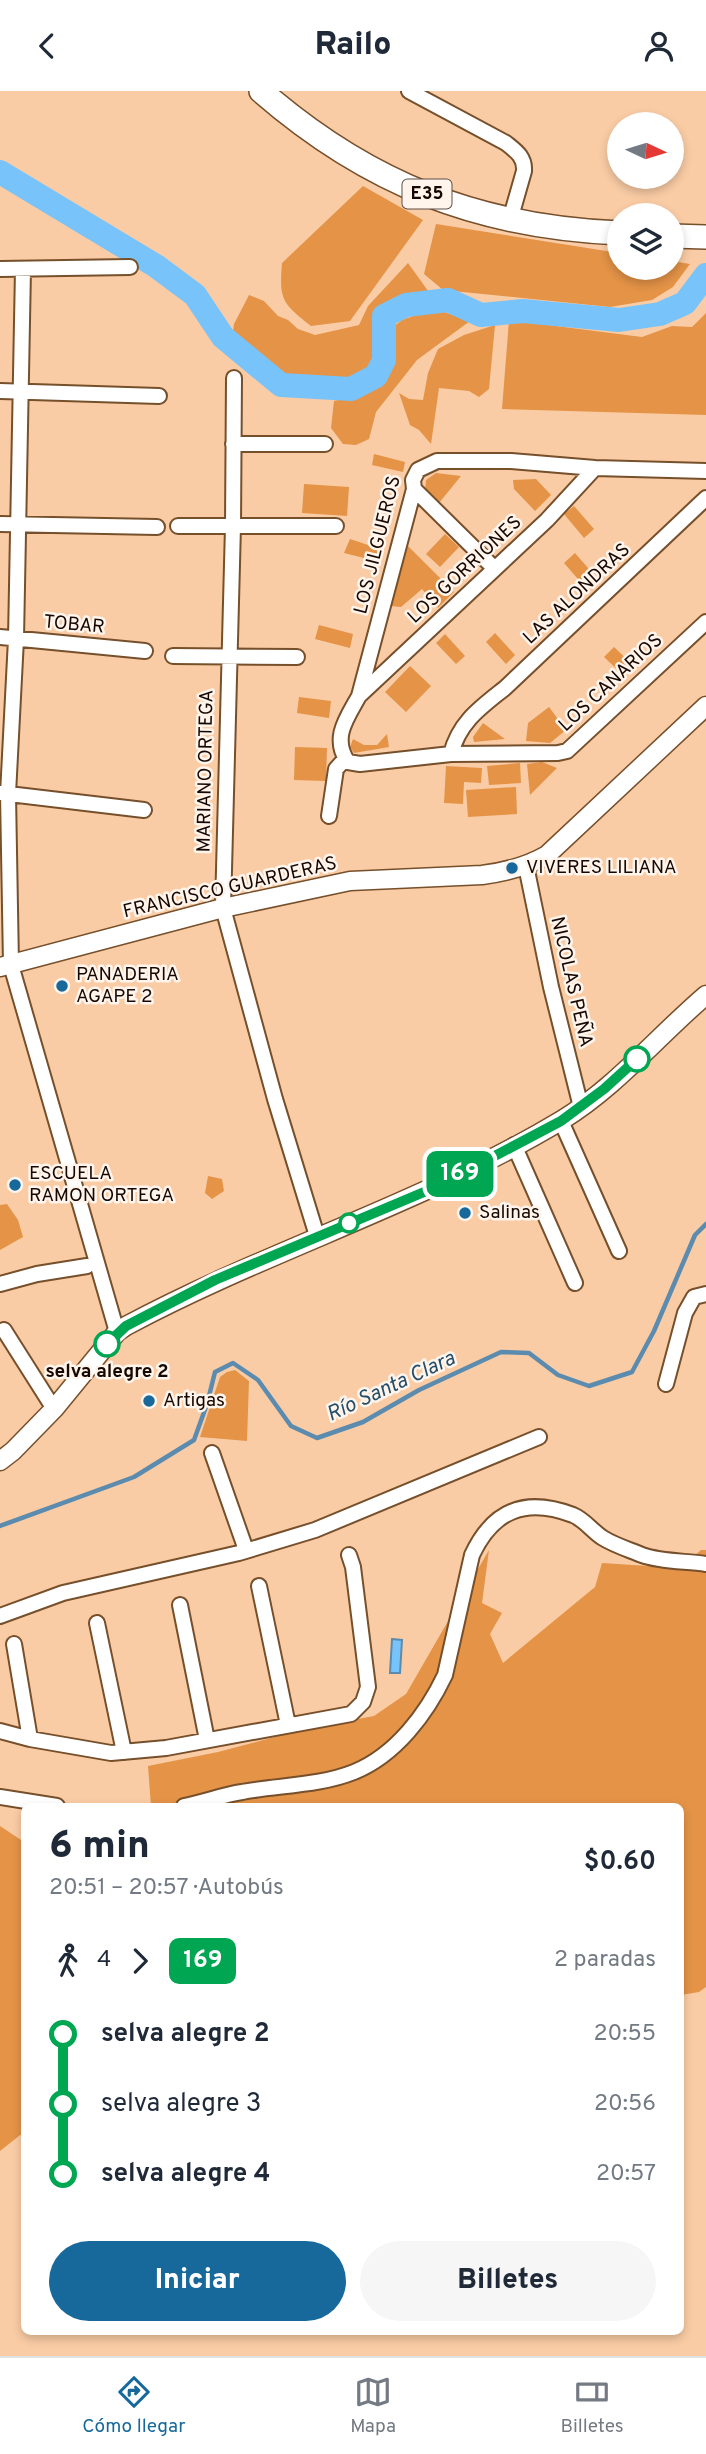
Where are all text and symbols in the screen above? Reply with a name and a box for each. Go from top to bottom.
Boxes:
text: Railo [315,26,391,66]
icon: back [28,27,66,65]
icon: person [640,27,678,65]
north arrow [607,112,684,189]
map controls [607,112,684,280]
road number: E35 [402,179,452,209]
button: layers [607,203,684,280]
street label: LOS JILGUEROS [349,473,407,617]
street label: LOS GORRIONES [403,511,527,629]
street label: LAS ALONDRAS [518,538,636,650]
street label: TOBAR [43,610,105,640]
street label: LOS CANARIOS [554,629,668,737]
street label: MARIANO ORTEGA [193,689,219,853]
street label: FRANCISCO GUARDERAS [121,852,339,924]
place label: VIVERES LILIANA [526,856,677,880]
marker: VIVERES LILIANA [504,860,520,876]
street label: NICOLAS PEÑA [544,914,599,1050]
place label: PANADERIA AGAPE 2 [76,963,179,1009]
marker: PANADERIA AGAPE 2 [54,978,70,994]
unlabelled marker [624,1046,650,1072]
line badge: 169 [420,1151,500,1197]
text: 169 [440,1159,480,1189]
place label: ESCUELA RAMON ORTEGA [29,1162,174,1208]
marker: ESCUELA RAMON ORTEGA [7,1177,23,1193]
place label: Salinas [479,1201,540,1225]
marker: Salinas [457,1205,473,1221]
unlabelled marker [339,1213,359,1233]
marker: selva alegre 2 [94,1331,120,1357]
water label: Río Santa Clara [322,1345,460,1429]
place label: selva alegre 2 [45,1360,169,1384]
place label: Artigas [163,1389,225,1413]
marker: Artigas [141,1393,157,1409]
text: 6 min [49,1823,150,1872]
text: $0.60 [584,1846,656,1879]
text: 20:51 – 20:57 · Autobús [49,1874,284,1903]
icon: walk [49,1942,87,1980]
icon: forward [121,1942,159,1980]
text: 4 [97,1946,111,1975]
text: 169 [183,1946,222,1976]
text: 2 paradas [554,1946,656,1975]
text: selva alegre 2 [101,2018,270,2051]
text: 20:55 [593,2020,656,2049]
text: selva alegre 3 [101,2088,261,2121]
text: 20:56 [594,2090,656,2119]
text: selva alegre 4 [101,2158,270,2191]
text: 20:57 [596,2160,656,2189]
button: Iniciar [49,2241,346,2321]
button: Billetes [360,2241,656,2321]
tab: Cómo llegar [82,2373,186,2439]
tab: Mapa [350,2373,396,2439]
tab: Billetes [561,2373,624,2439]

